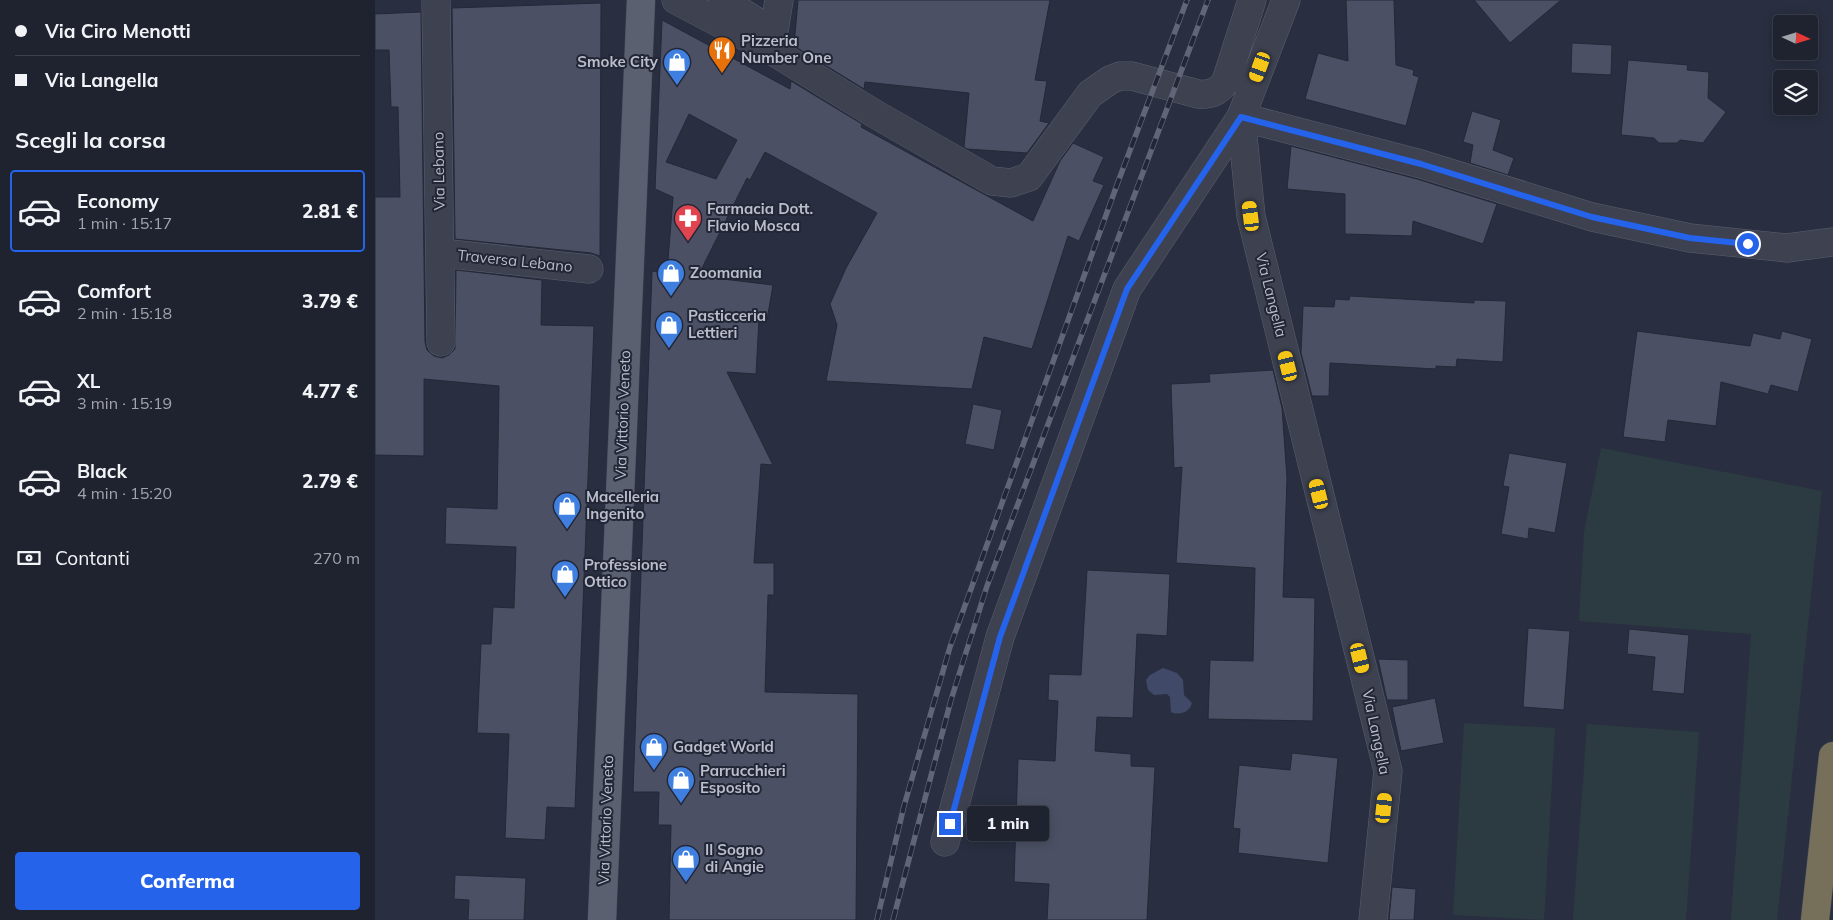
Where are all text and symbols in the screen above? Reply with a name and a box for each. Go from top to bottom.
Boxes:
north arrow [1773,15,1817,60]
map controls [1773,15,1818,115]
text: Via Ciro Menotti [45,19,191,43]
place label: Pizzeria Number One [741,31,831,67]
restaurant icon: Pizzeria Number One [707,35,737,74]
shop icon: Smoke City [662,47,692,86]
car [1247,50,1272,84]
place label: Smoke City [577,52,659,71]
text: Via Langella [45,68,158,92]
button: layers [1773,70,1818,115]
text: Scegli la corsa [15,126,166,154]
street label: Via Lebano [428,132,449,210]
icon: car [17,189,62,234]
text: Economy [77,189,159,213]
text: 2.81 € [302,199,358,223]
place label: Farmacia Dott. Flavio Mosca [707,199,813,235]
car [1241,200,1260,232]
pharmacy icon: Farmacia Dott. Flavio Mosca [673,203,703,242]
text: 1 min · 15:17 [77,213,172,233]
route start [1737,233,1759,255]
street label: Traversa Lebano [457,245,574,276]
street label: Via Langella [1252,251,1291,339]
shop icon: Zoomania [656,258,686,297]
place label: Zoomania [690,263,762,282]
icon: car [17,279,62,324]
text: Comfort [77,279,151,303]
text: 3.79 € [302,289,358,313]
text: 2 min · 15:18 [77,303,172,323]
place label: Pasticceria Lettieri [688,306,766,342]
shop icon: Pasticceria Lettieri [654,310,684,349]
street label: Via Vittorio Veneto [611,350,634,480]
car [1277,350,1298,382]
icon: car [17,369,62,414]
text: XL [77,369,100,393]
text: 4.77 € [302,379,358,403]
text: 3 min · 15:19 [77,393,172,413]
icon: car [17,459,62,504]
text: Black [77,459,127,483]
text: 2.79 € [302,469,358,493]
car [1308,478,1329,510]
text: 4 min · 15:20 [77,483,172,503]
place label: Macelleria Ingenito [586,487,659,523]
shop icon: Macelleria Ingenito [552,491,582,530]
icon: cash [15,544,43,572]
text: Contanti [55,546,130,570]
text: 270 m [313,548,360,568]
place label: Professione Ottico [584,555,667,591]
shop icon: Professione Ottico [550,559,580,598]
car [1349,642,1370,674]
street label: Via Langella [1358,688,1395,776]
shop icon: Gadget World [639,732,669,771]
place label: Gadget World [673,737,774,756]
street label: Via Vittorio Veneto [594,755,617,885]
place label: Parrucchieri Esposito [700,761,786,797]
shop icon: Parrucchieri Esposito [666,765,696,804]
car [1374,792,1393,824]
callout: 1 min [967,806,1050,842]
route end [939,813,961,835]
text: 1 min [987,813,1029,833]
place label: Il Sogno di Angie [705,840,764,876]
shop icon: Il Sogno di Angie [671,844,701,883]
button: Conferma [15,852,360,910]

